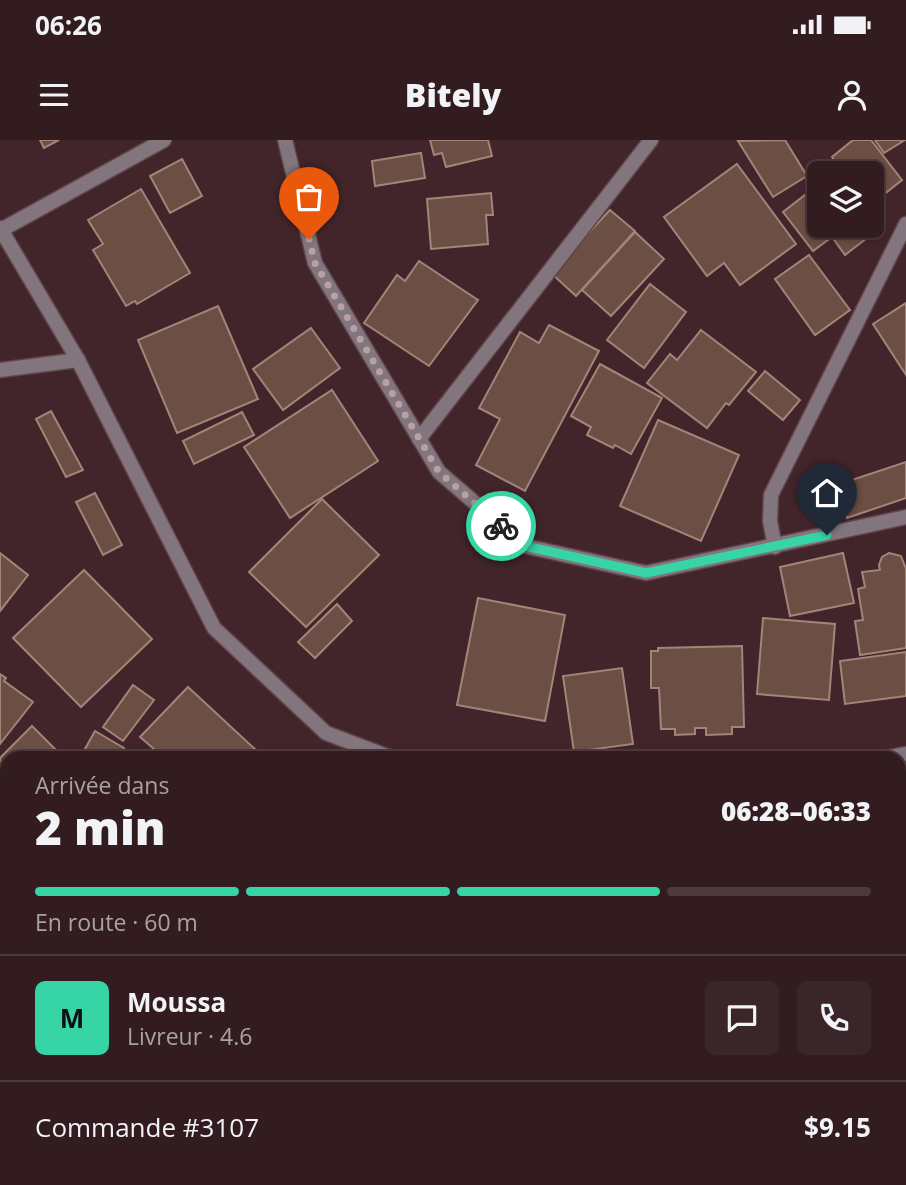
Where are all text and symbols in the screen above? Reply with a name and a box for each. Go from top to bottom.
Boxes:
text: 06:26 [35,7,102,43]
text: Bitely [405,73,501,116]
icon: menu [35,76,73,114]
icon: person [833,76,871,114]
map controls [807,161,884,238]
button: layers [807,161,884,238]
pin [279,167,339,239]
icon: bag [290,178,328,216]
pin [797,463,857,535]
icon: home [808,474,846,512]
courier [466,491,536,561]
icon: bike [482,507,520,545]
text: Arrivée dans [35,769,169,801]
text: 06:28–06:33 [721,793,871,829]
text: 2 min [35,796,166,858]
text: En route · 60 m [35,906,198,938]
button: chat [705,981,779,1055]
button: phone [797,981,871,1055]
text: Moussa [127,984,226,1020]
text: M [60,1000,84,1036]
text: Livreur · 4.6 [127,1020,252,1052]
text: Commande #3107 [35,1109,259,1145]
text: $9.15 [804,1109,871,1145]

